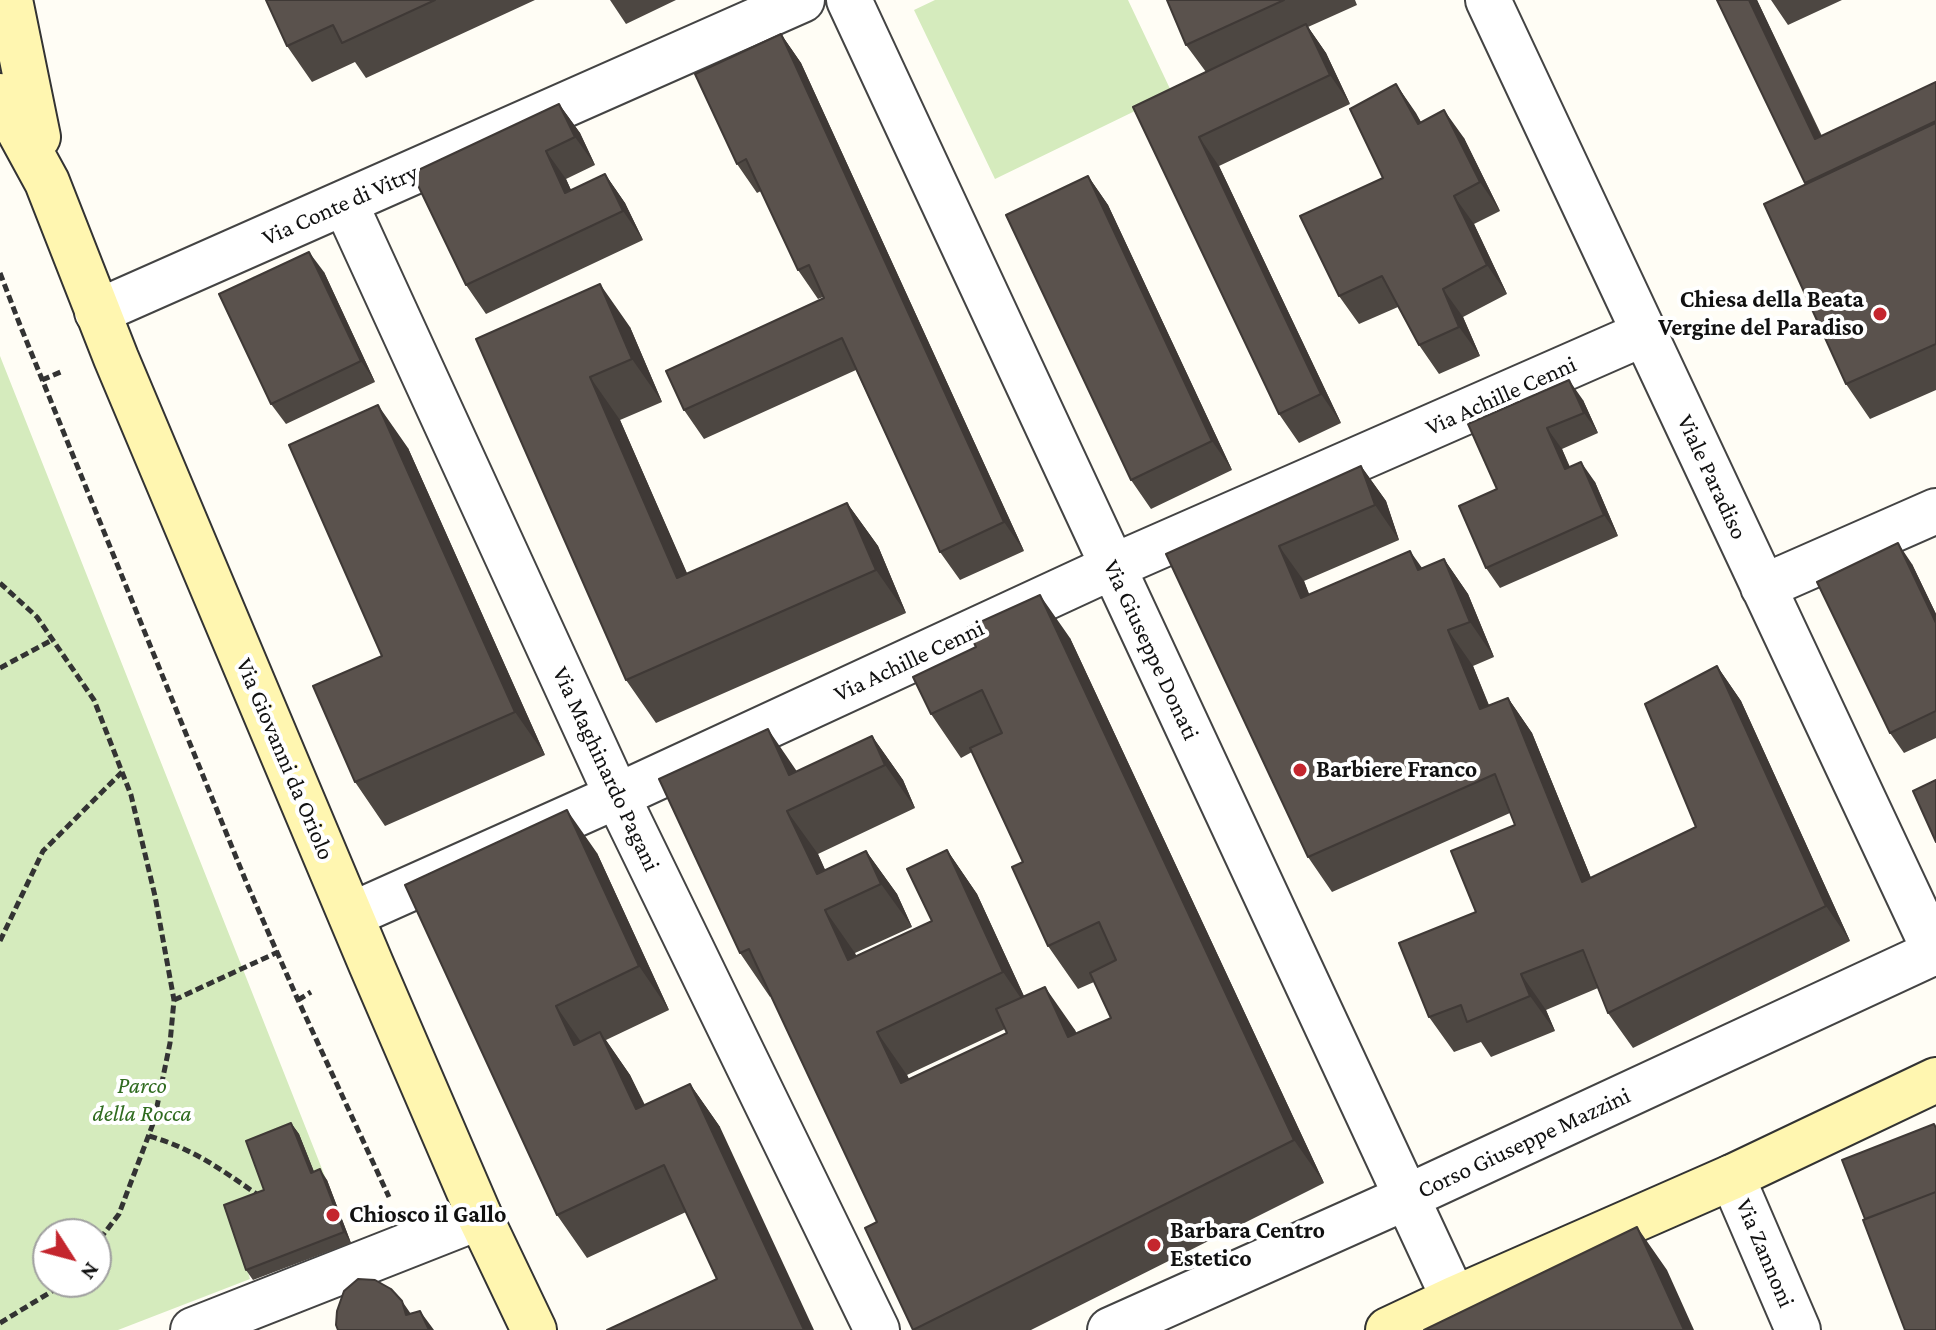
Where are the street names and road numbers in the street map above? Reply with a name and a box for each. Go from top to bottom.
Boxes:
street label: Via Conte di Vitry [258,158,422,252]
street label: Via Achille Cenni [1421,350,1581,442]
street label: Viale Paradiso [1671,410,1753,544]
street label: Via Giuseppe Donati [1097,555,1205,745]
street label: Via Achille Cenni [829,614,989,708]
street label: Via Giovanni da Oriolo [229,654,341,864]
street label: Via Maghinardo Pagani [546,662,666,876]
street label: Corso Giuseppe Mazzini [1413,1081,1635,1205]
street label: Via Zannoni [1729,1194,1801,1312]

